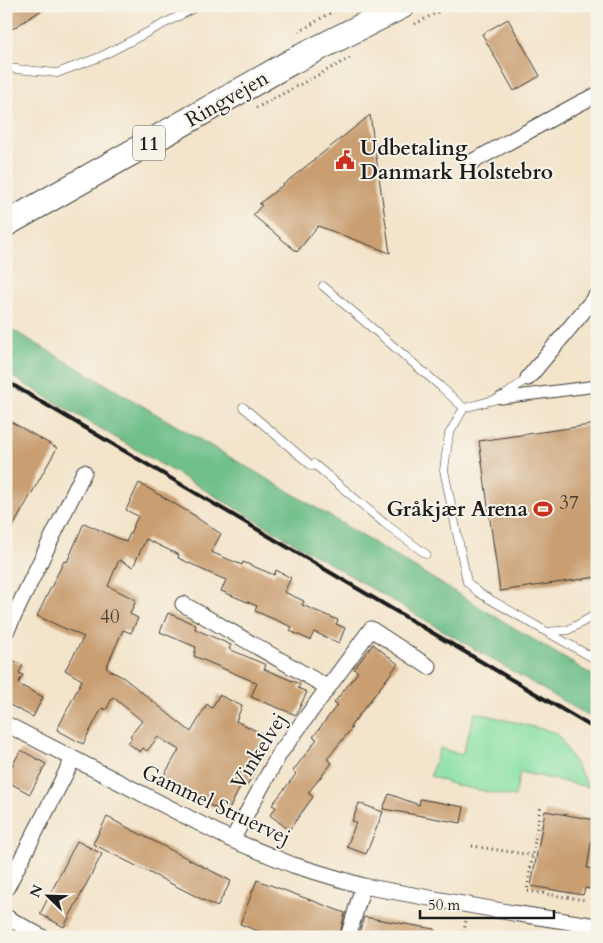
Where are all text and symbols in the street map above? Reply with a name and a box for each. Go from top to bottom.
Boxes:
street label: Ringvejen [180,63,274,134]
road number: 11 [133,126,165,160]
place label: Udbetaling Danmark Holstebro [360,134,553,187]
public building icon: Udbetaling Danmark Holstebro [334,149,356,171]
house number: 37 [559,490,579,516]
place label: Gråkjær Arena [386,495,529,524]
sports icon: Gråkjær Arena [532,498,554,520]
house number: 40 [100,604,120,630]
street label: Vinkelvej [224,707,294,795]
street label: Gammel Struervej [137,758,295,852]
north arrow [22,870,72,920]
text: N [25,882,48,900]
scale bar [420,888,554,920]
text: 50 m [428,895,460,915]

